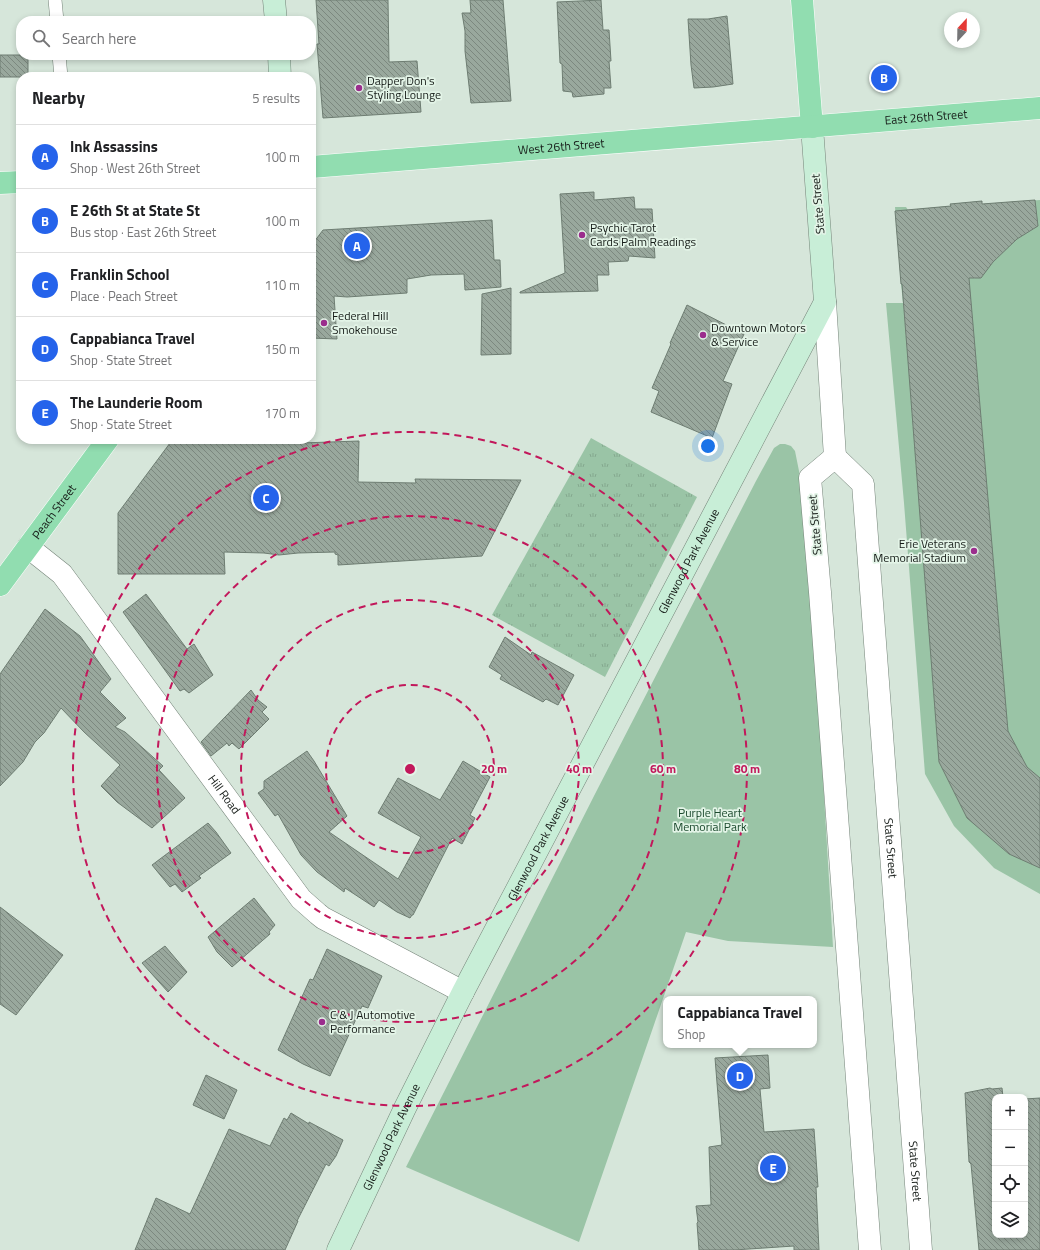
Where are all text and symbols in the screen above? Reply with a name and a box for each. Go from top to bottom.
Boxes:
north arrow [944,12,980,48]
search box [16,16,316,60]
icon: search [30,27,52,49]
text: Search here [62,27,136,50]
pin: B [871,63,897,93]
place label: Dapper Don's Styling Lounge [367,71,441,104]
marker: Dapper Don's Styling Lounge [354,83,364,93]
text: Nearby [32,85,85,111]
text: 5 results [252,88,300,108]
street label: East 26th Street [884,104,969,130]
street label: West 26th Street [517,133,606,159]
text: Ink Assassins [70,135,158,158]
text: A [41,147,49,167]
text: 100 m [264,147,300,167]
text: Shop · West 26th Street [70,158,200,178]
street label: State Street [805,172,830,235]
text: E 26th St at State St [70,199,200,222]
text: B [41,211,49,231]
text: 100 m [264,211,300,231]
place label: Psychic Tarot Cards Palm Readings [590,218,697,251]
text: Bus stop · East 26th Street [70,222,216,242]
marker: Psychic Tarot Cards Palm Readings [577,230,587,240]
pin: A [344,231,370,261]
text: Franklin School [70,263,170,286]
text: C [41,275,49,295]
text: 110 m [264,275,300,295]
text: Place · Peach Street [70,286,178,306]
place label: Federal Hill Smokehouse [332,306,397,339]
marker: Federal Hill Smokehouse [319,318,329,328]
place label: Downtown Motors & Service [711,318,806,351]
text: Cappabianca Travel [70,327,195,350]
marker: Downtown Motors & Service [698,330,708,340]
text: D [41,339,49,359]
text: 150 m [264,339,300,359]
text: Shop · State Street [70,350,172,370]
text: The Launderie Room [70,391,202,414]
text: E [41,403,49,423]
text: 170 m [264,403,300,423]
text: Shop · State Street [70,414,172,434]
your location [698,436,718,456]
street label: Peach Street [27,479,81,543]
pin: C [253,483,279,513]
street label: State Street [802,493,827,556]
street label: Glenwood Park Avenue [653,505,724,617]
place label: Erie Veterans Memorial Stadium [873,534,966,567]
marker: Erie Veterans Memorial Stadium [969,546,979,556]
text: 20 m [481,759,507,778]
text: 40 m [566,759,592,778]
text: 60 m [650,759,676,778]
text: 80 m [734,759,760,778]
centre of rings [403,762,417,776]
street label: Hill Road [204,770,245,818]
street label: Glenwood Park Avenue [502,792,573,904]
park label: Purple Heart Memorial Park [673,803,747,836]
street label: State Street [879,817,903,880]
popup [663,996,817,1048]
text: Cappabianca Travel [678,1001,802,1024]
place label: C & J Automotive Performance [330,1005,415,1038]
marker: C & J Automotive Performance [317,1017,327,1027]
text: Shop [678,1024,705,1044]
pin: D [727,1061,753,1091]
street label: Glenwood Park Avenue [357,1080,425,1194]
map controls [992,1094,1028,1238]
button: + [992,1094,1028,1130]
button: − [992,1130,1028,1166]
street label: State Street [904,1140,927,1203]
pin: E [760,1153,786,1183]
button: locate [992,1166,1028,1202]
button: layers [992,1202,1028,1238]

